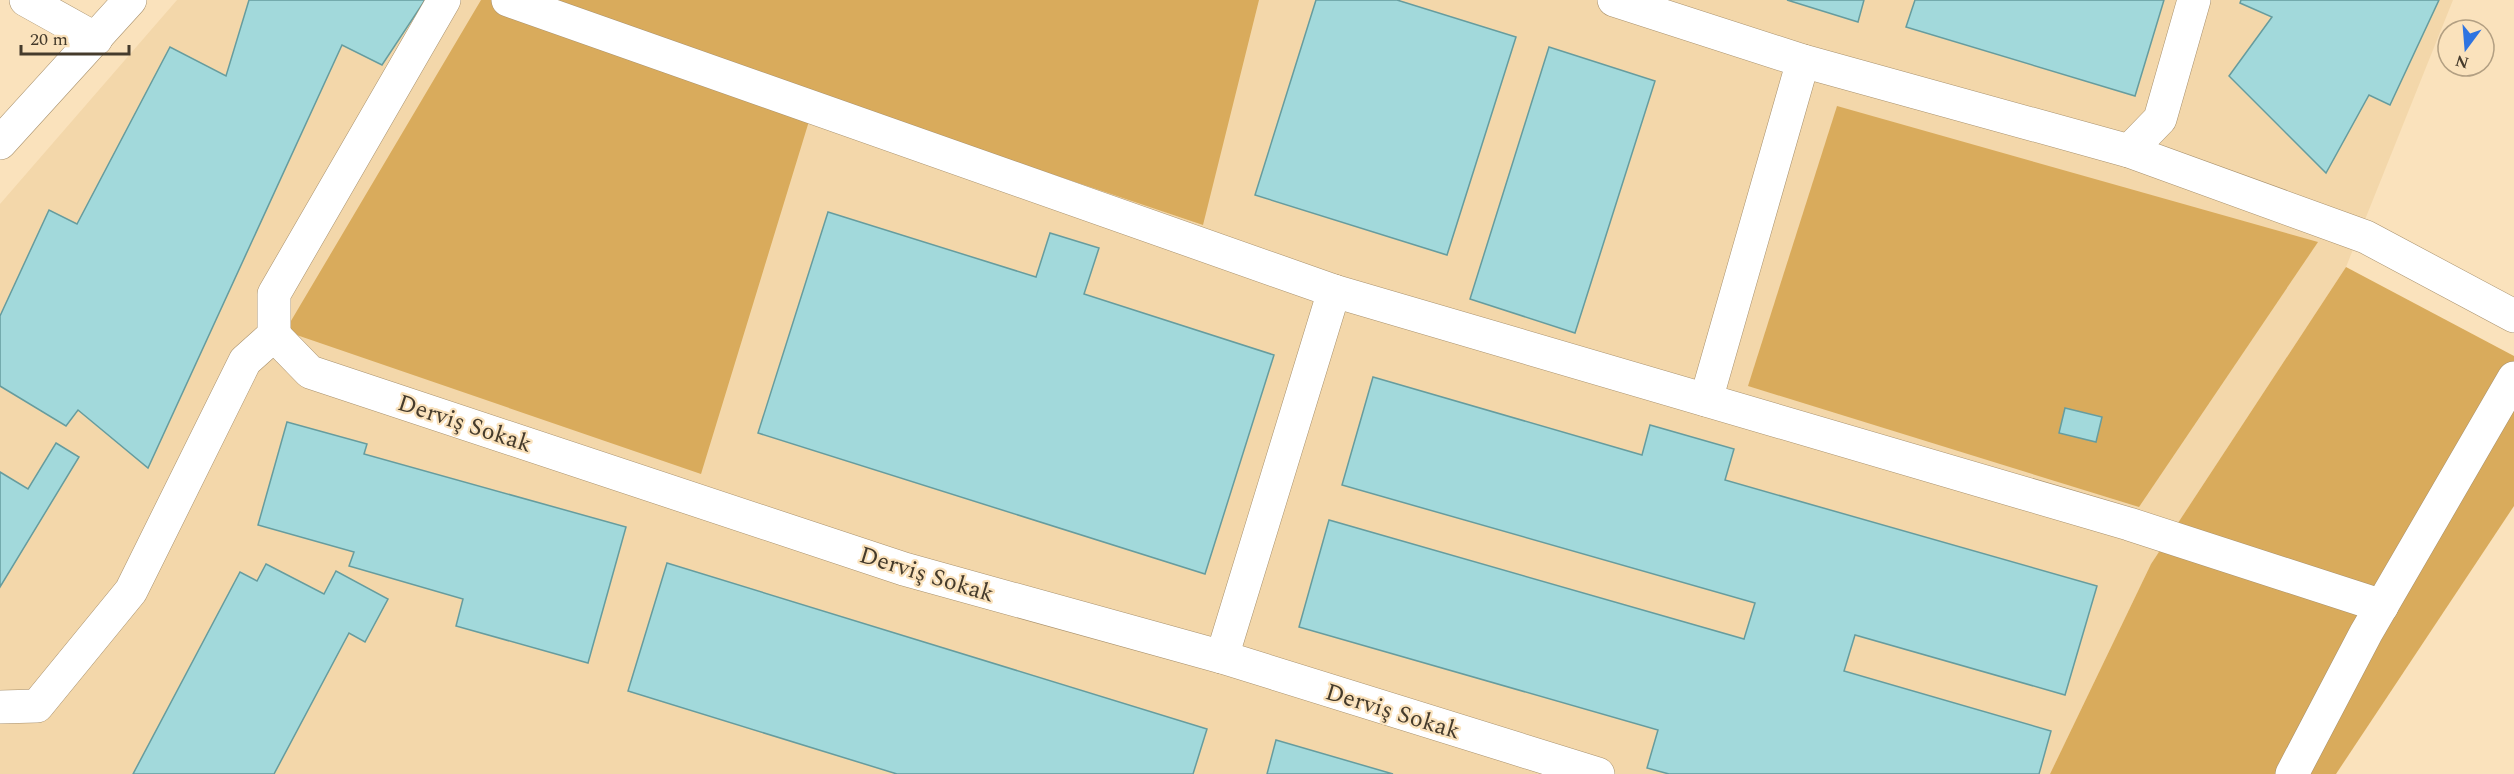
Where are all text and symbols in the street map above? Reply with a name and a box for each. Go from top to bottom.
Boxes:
scale bar [21,18,129,56]
north arrow [2436,18,2496,78]
text: 20 m [30,26,68,53]
text: N [2453,48,2472,75]
street label: Derviş Sokak [393,385,537,463]
street label: Derviş Sokak [855,537,999,613]
street label: Derviş Sokak [1321,674,1465,750]

